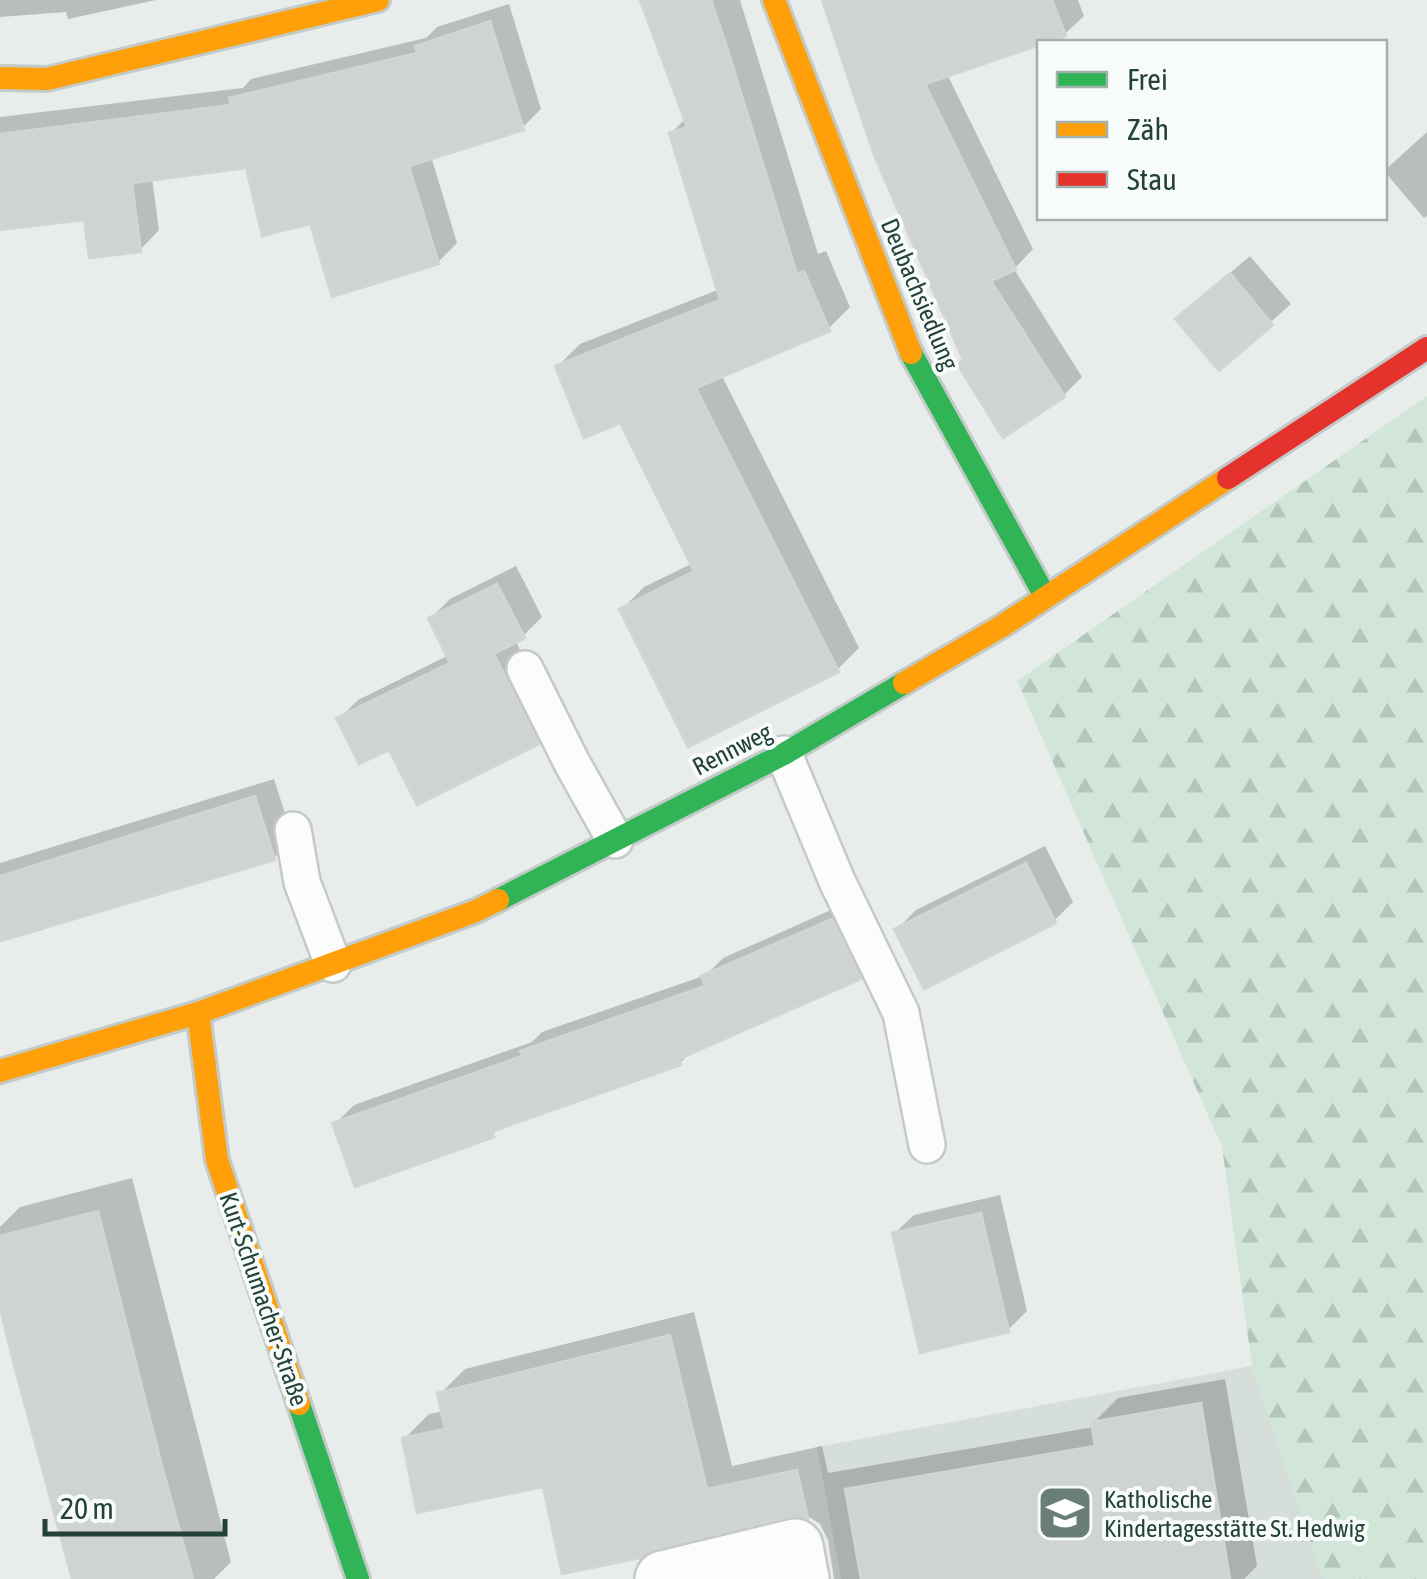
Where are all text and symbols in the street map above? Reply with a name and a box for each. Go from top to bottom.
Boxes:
legend [1037,40,1387,220]
text: Frei [1127,62,1168,96]
text: Zäh [1127,112,1169,146]
text: Stau [1127,162,1177,196]
street label: Deubachsiedlung [876,214,965,374]
street label: Rennweg [688,717,776,781]
street label: Kurt-Schumacher-Straße [214,1189,314,1409]
scale bar [45,1474,225,1536]
school or university icon: Katholische Kindertagesstätte St. Hedwig [1035,1483,1095,1543]
place label: Katholische Kindertagesstätte St. Hedwig [1104,1485,1365,1542]
text: 20 m [60,1491,114,1525]

